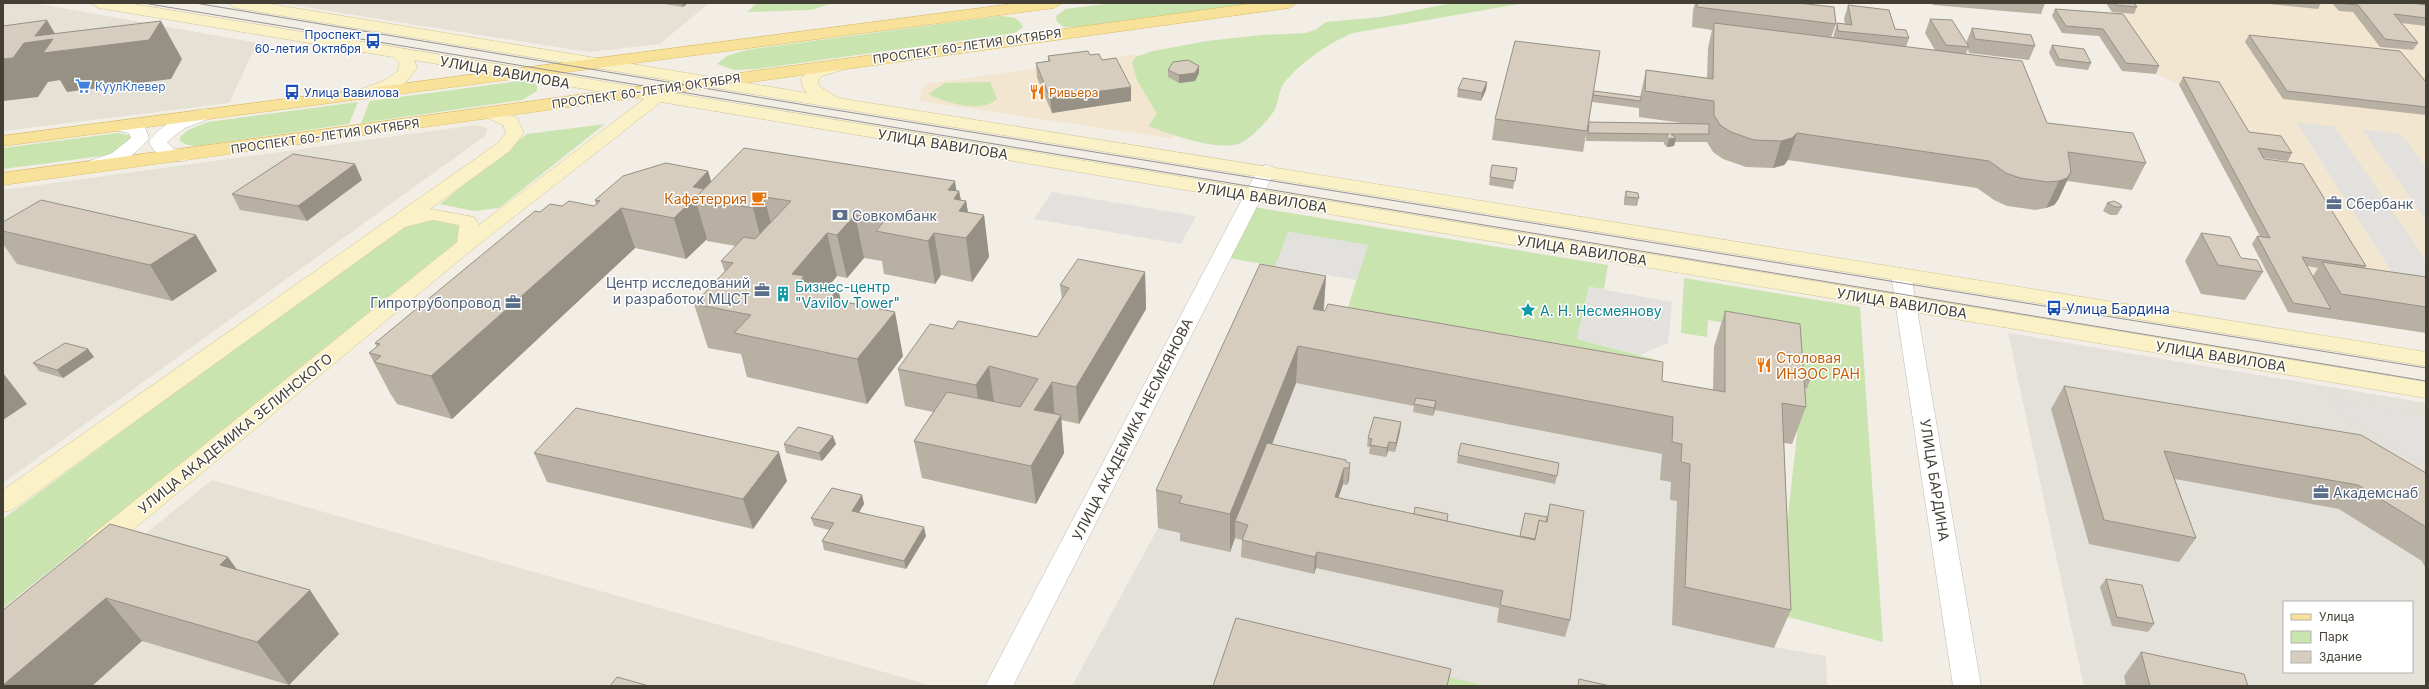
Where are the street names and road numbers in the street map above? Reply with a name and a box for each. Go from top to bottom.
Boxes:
street label: ПРОСПЕКТ 60-ЛЕТИЯ ОКТЯБРЯ [872,25,1062,67]
street label: УЛИЦА ВАВИЛОВА [439,52,572,92]
street label: ПРОСПЕКТ 60-ЛЕТИЯ ОКТЯБРЯ [551,70,741,112]
street label: ПРОСПЕКТ 60-ЛЕТИЯ ОКТЯБРЯ [230,115,420,157]
street label: УЛИЦА ВАВИЛОВА [876,125,1010,163]
street label: УЛИЦА ВАВИЛОВА [1195,178,1329,216]
street label: УЛИЦА ВАВИЛОВА [1515,231,1649,269]
street label: УЛИЦА ВАВИЛОВА [1835,284,1969,322]
street label: УЛИЦА АКАДЕМИКА НЕСМЕЯНОВА [1068,315,1196,543]
street label: УЛИЦА ВАВИЛОВА [2154,337,2288,375]
street label: УЛИЦА АКАДЕМИКА ЗЕЛИНСКОГО [134,349,336,517]
street label: УЛИЦА БАРДИНА [1917,418,1953,543]

